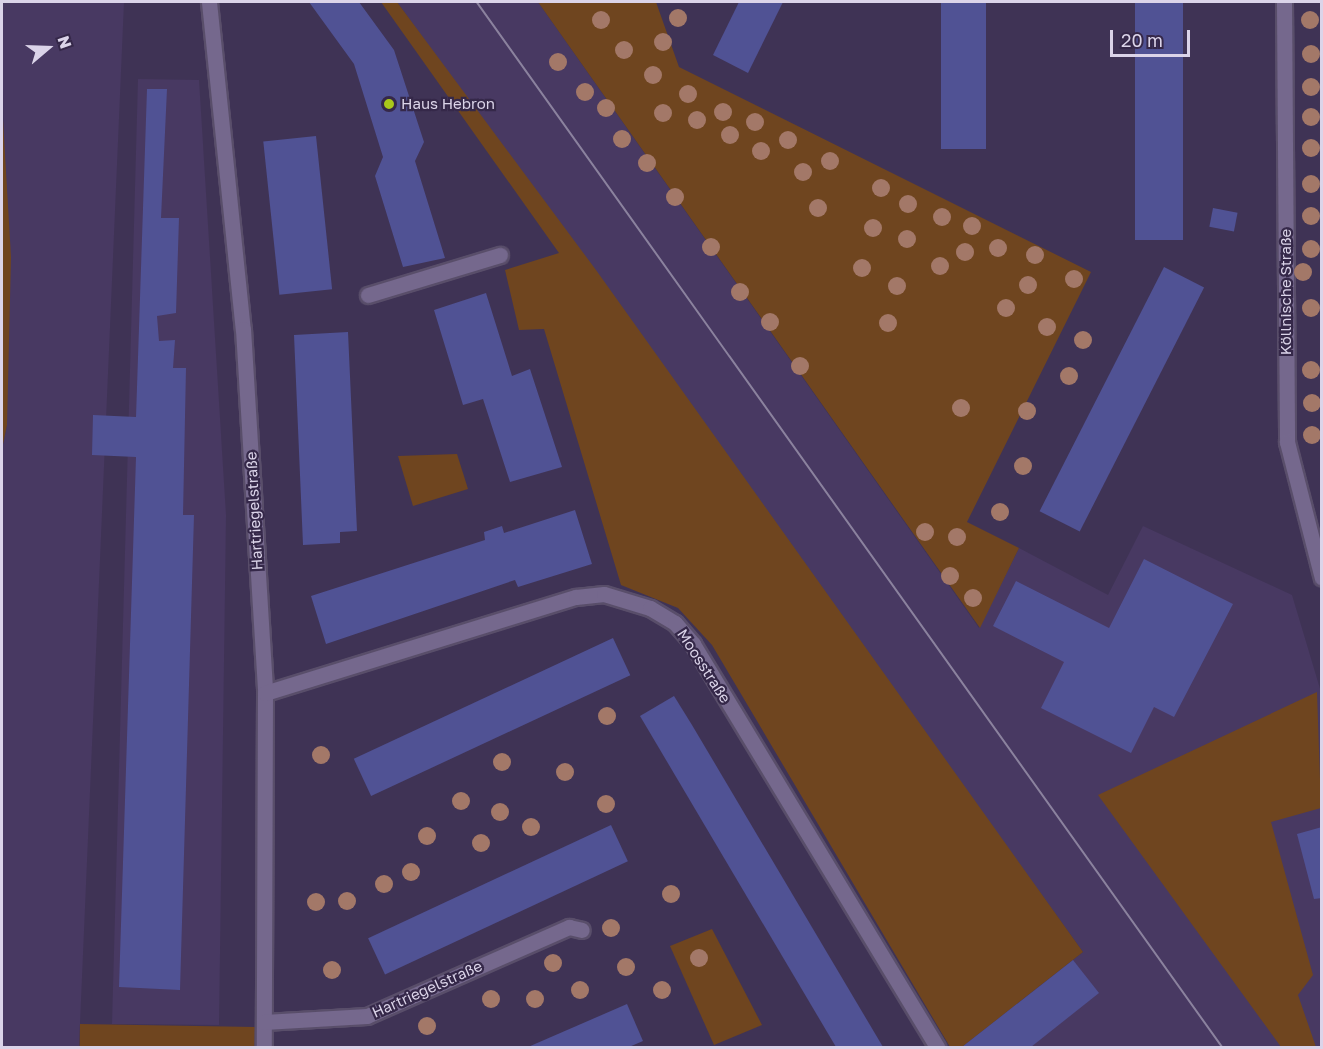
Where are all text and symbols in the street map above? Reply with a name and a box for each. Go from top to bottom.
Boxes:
north arrow [18,18,78,78]
scale bar [1113,18,1192,56]
text: 20 m [1121,29,1163,51]
text: N [54,33,76,51]
place label: Haus Hebron [401,95,495,113]
marker: Haus Hebron [382,97,396,111]
street label: Köllnische Straße [1277,229,1295,355]
street label: Hartriegelstraße [242,451,266,571]
street label: Moosstraße [673,626,735,706]
street label: Hartriegelstraße [369,957,485,1021]

